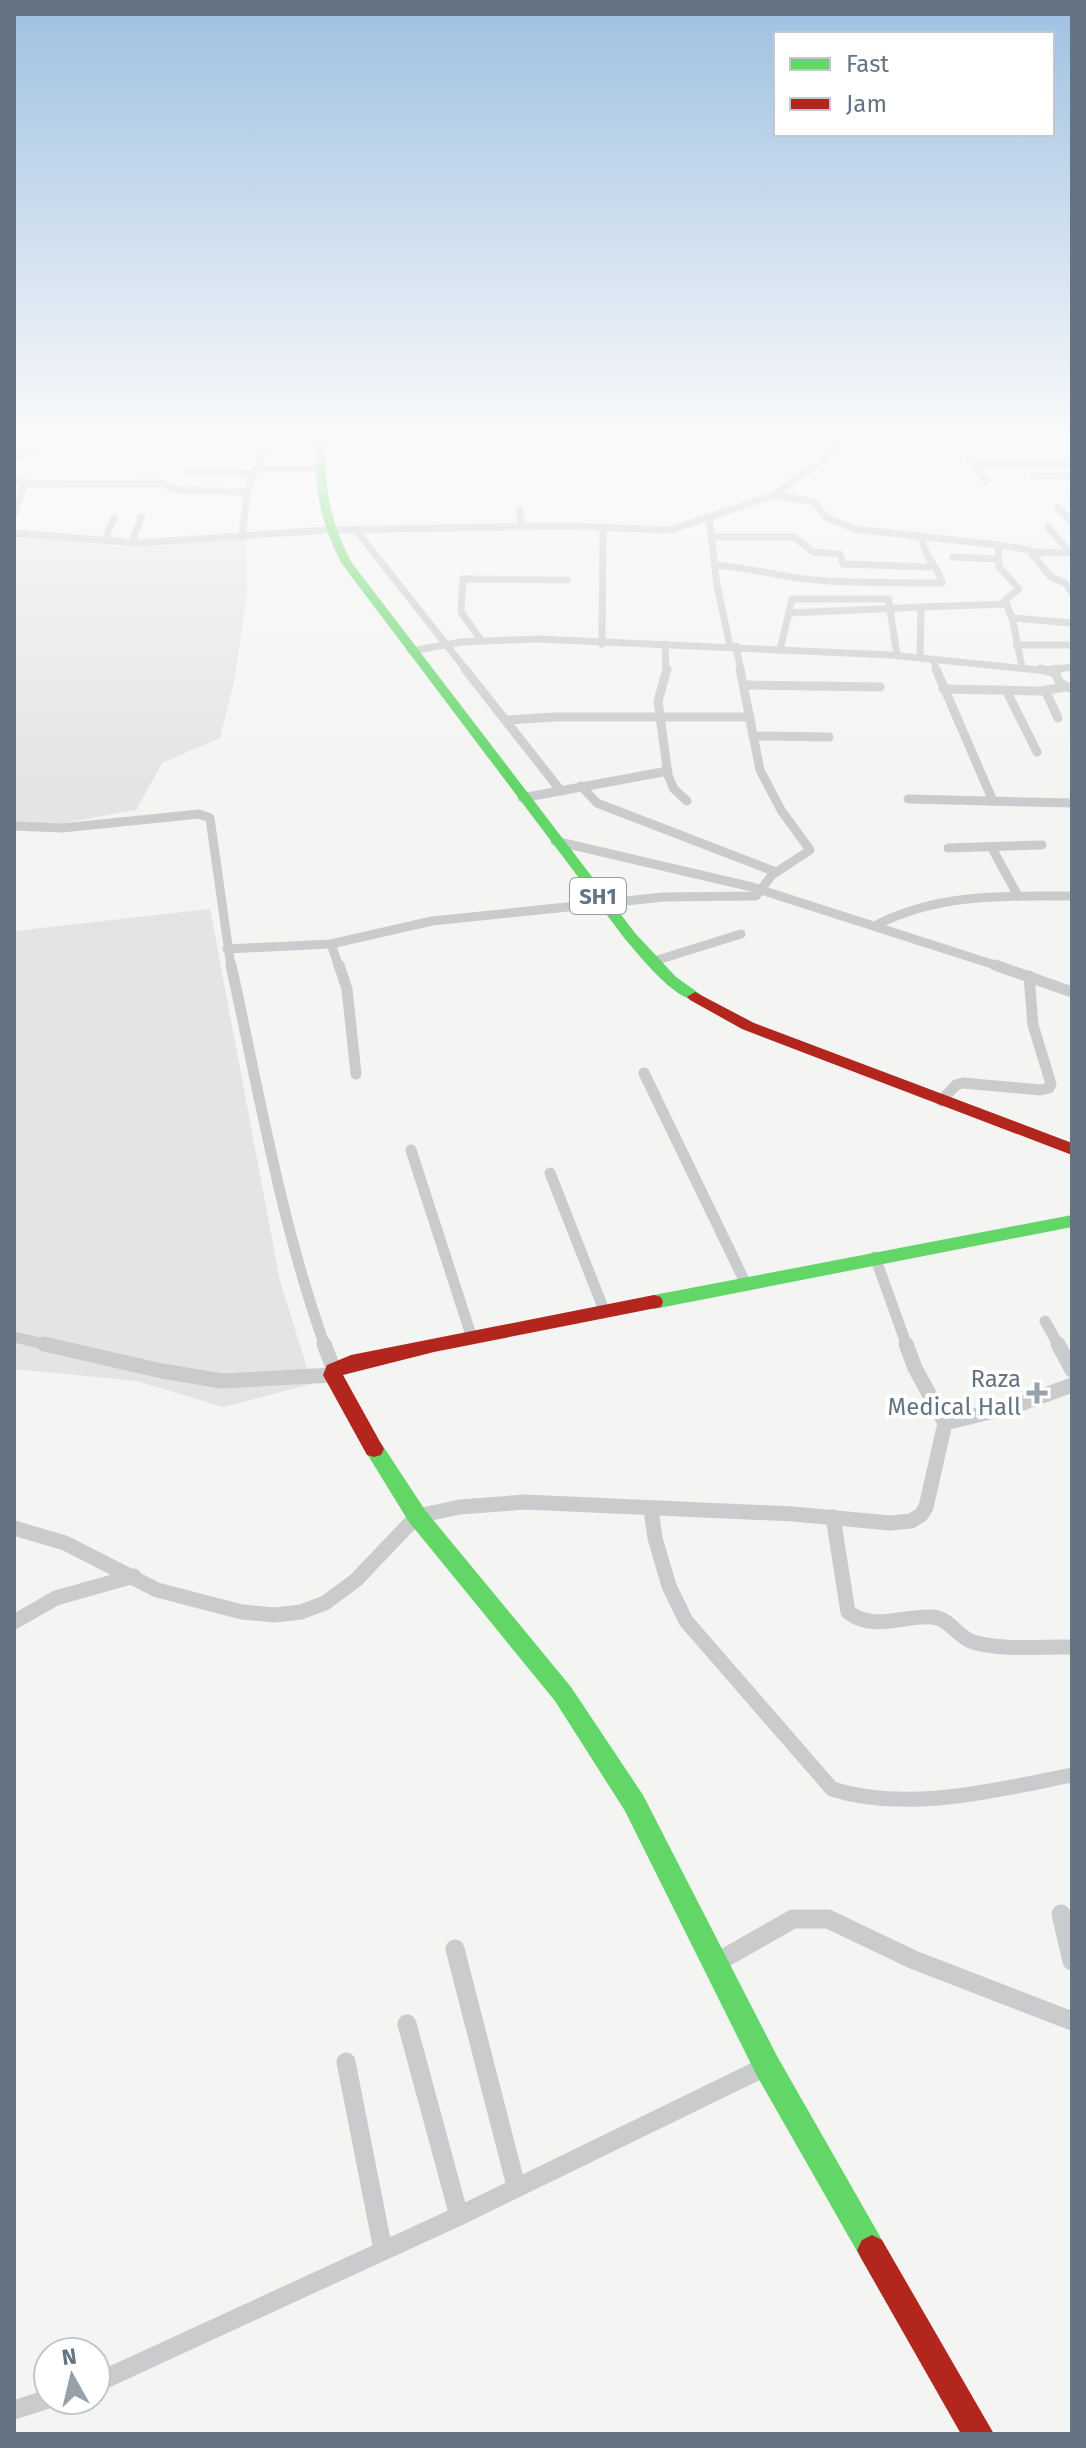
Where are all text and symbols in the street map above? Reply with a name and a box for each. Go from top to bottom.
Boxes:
legend [774,32,1054,136]
text: Fast [846,50,889,78]
text: Jam [846,90,887,118]
road number: SH1 [570,878,626,914]
place label: Raza Medical Hall [887,1365,1021,1421]
marker: Raza Medical Hall [1028,1384,1046,1402]
north arrow [32,2336,112,2416]
text: N [60,2342,78,2371]

